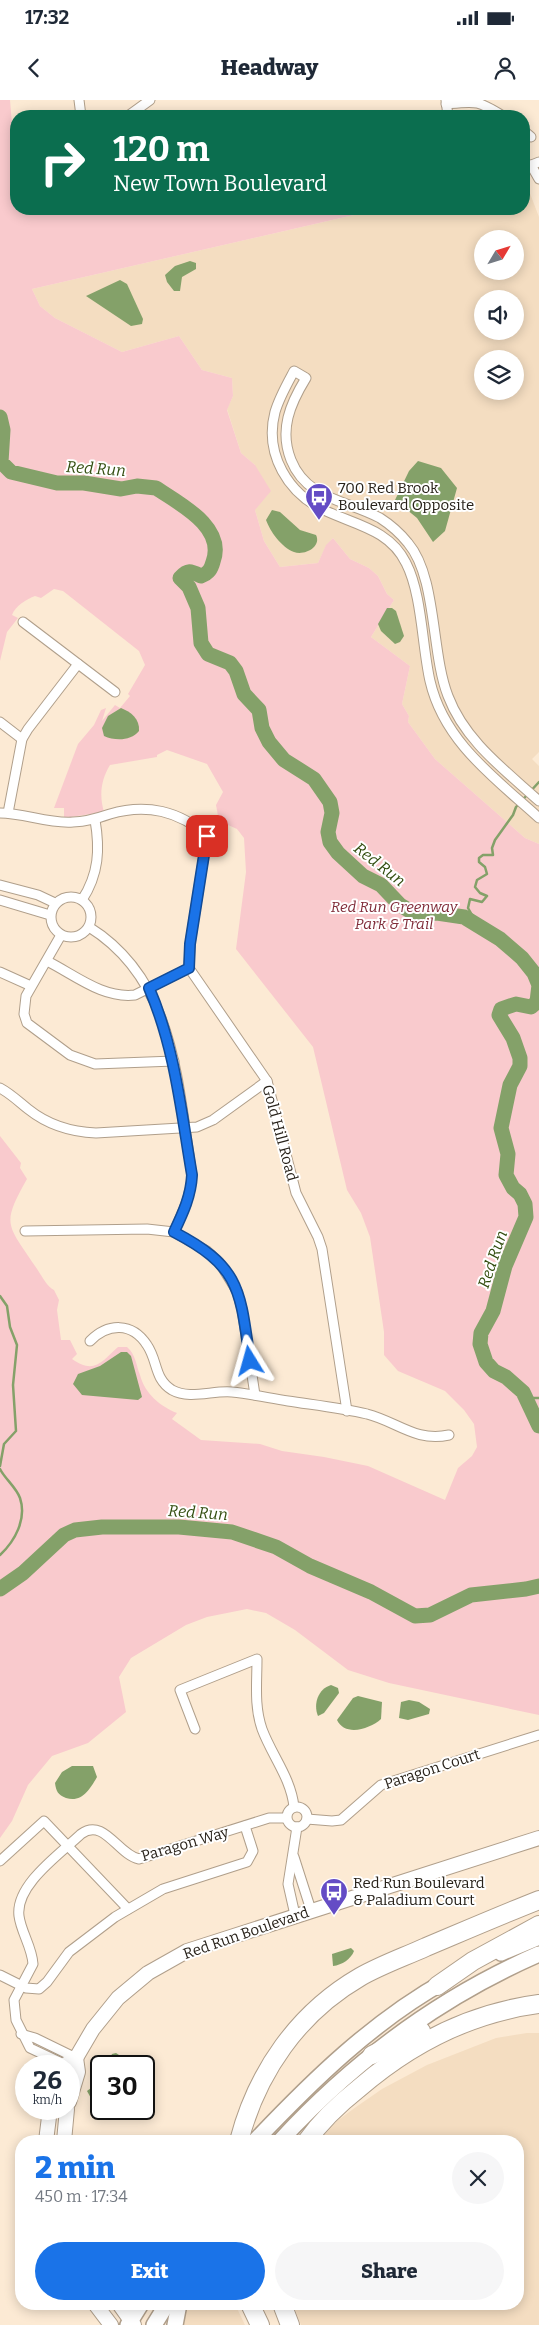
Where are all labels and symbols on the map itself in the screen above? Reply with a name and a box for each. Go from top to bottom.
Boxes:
north arrow [474,230,524,280]
water label: Red Run [66,457,126,480]
place label: 700 Red Brook Boulevard Opposite [338,479,474,514]
bus stop icon: 700 Red Brook Boulevard Opposite [304,482,334,521]
pin [186,815,228,857]
water label: Red Run [350,839,409,890]
park label: Red Run Greenway Park & Trail [331,898,459,933]
street label: Gold Hill Road [258,1083,302,1183]
water label: Red Run [474,1228,511,1290]
position arrow [223,1334,275,1386]
water label: Red Run [168,1501,228,1524]
street label: Paragon Court [382,1745,483,1793]
street label: Paragon Way [139,1823,231,1865]
place label: Red Run Boulevard & Paladium Court [353,1874,485,1909]
bus stop icon: Red Run Boulevard & Paladium Court [319,1877,349,1916]
street label: Red Run Boulevard [181,1903,311,1963]
speed limit sign: 30 [90,2055,155,2120]

